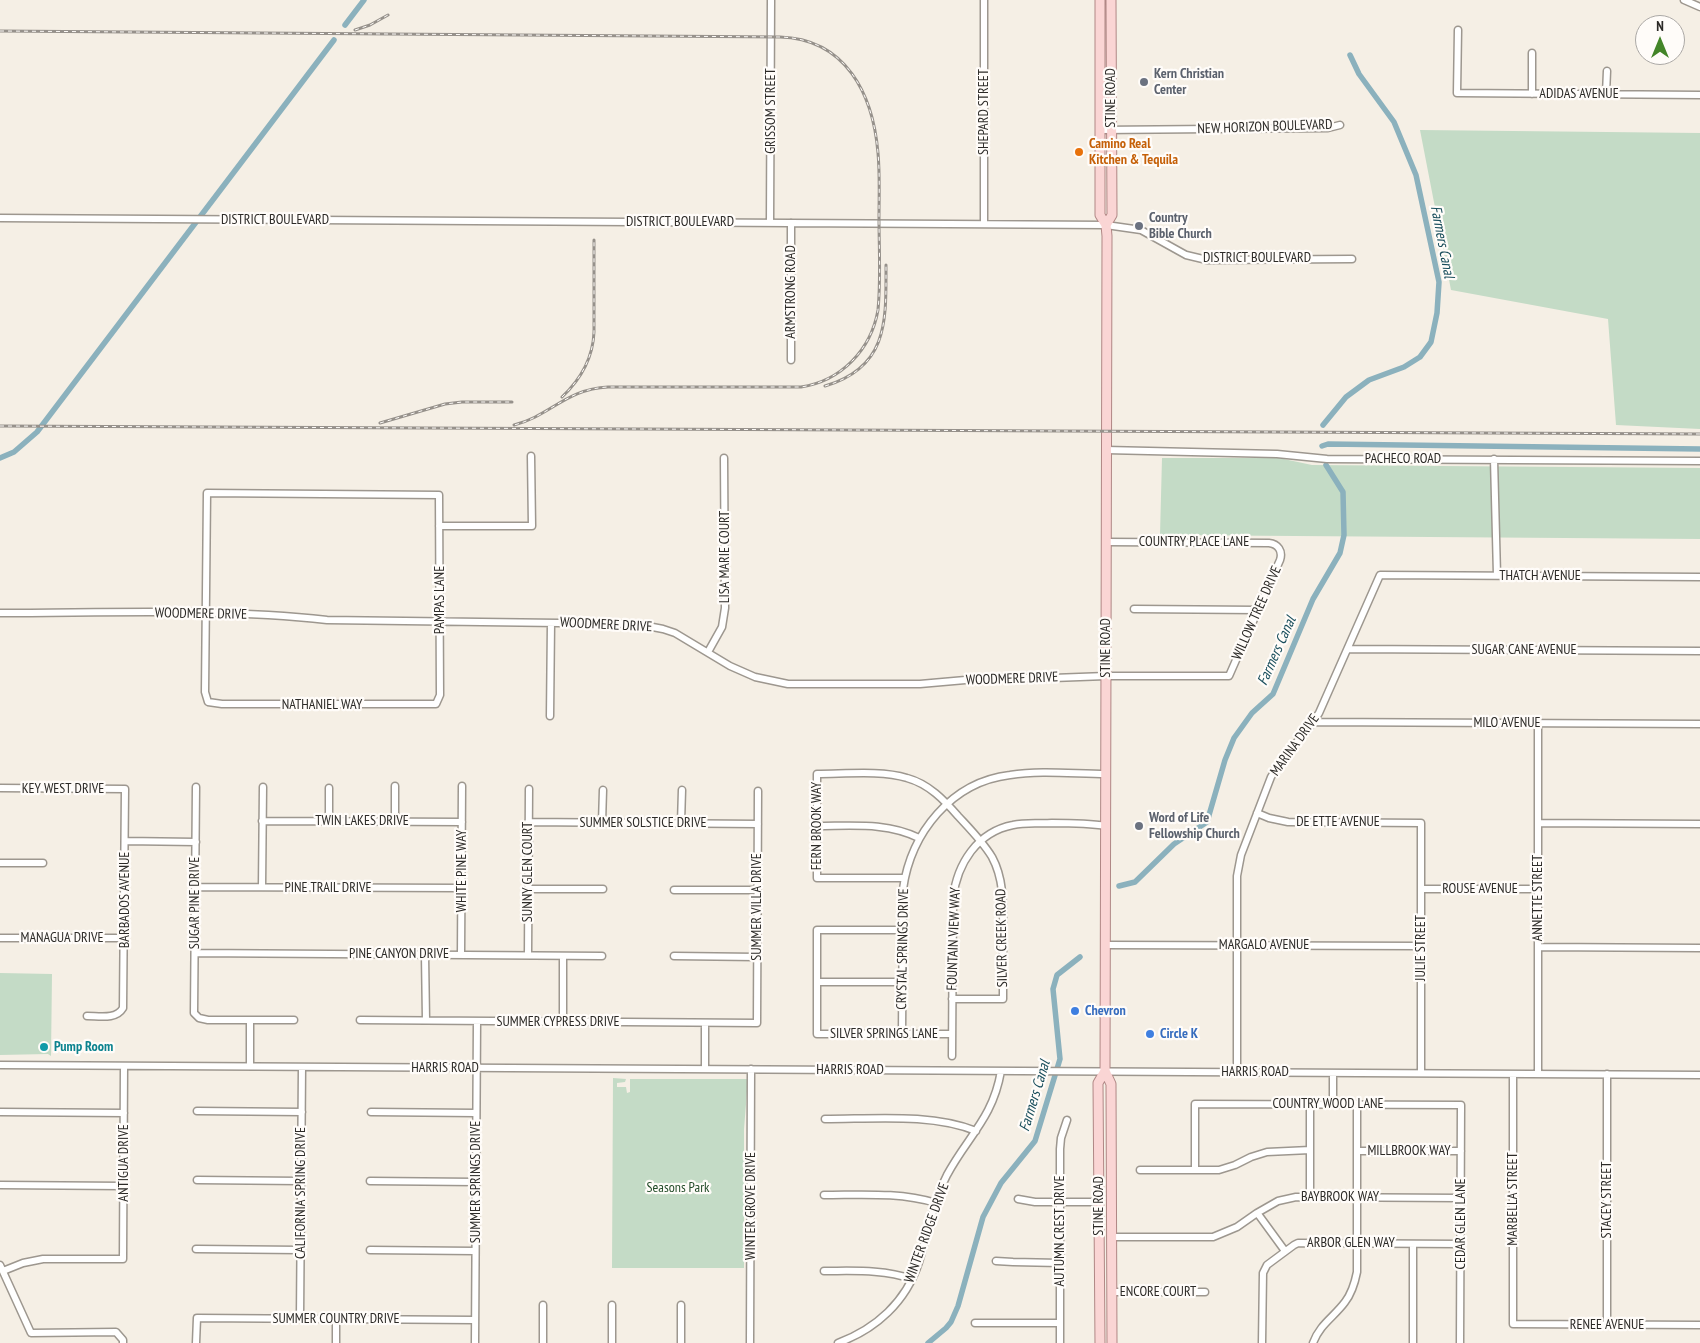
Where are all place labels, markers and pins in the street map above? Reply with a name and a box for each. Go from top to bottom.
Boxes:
place label: Kern Christian Center [1154,66,1224,98]
marker: Kern Christian Center [1138,76,1150,88]
place label: Camino Real Kitchen & Tequila [1089,136,1178,168]
marker: Camino Real Kitchen & Tequila [1073,146,1085,158]
place label: Country Bible Church [1149,210,1212,242]
marker: Country Bible Church [1133,220,1145,232]
place label: Word of Life Fellowship Church [1149,810,1240,842]
marker: Word of Life Fellowship Church [1133,820,1145,832]
place label: Chevron [1085,1003,1126,1019]
marker: Chevron [1069,1005,1081,1017]
place label: Circle K [1160,1026,1198,1042]
marker: Circle K [1144,1028,1156,1040]
place label: Pump Room [54,1039,113,1055]
marker: Pump Room [38,1041,50,1053]

